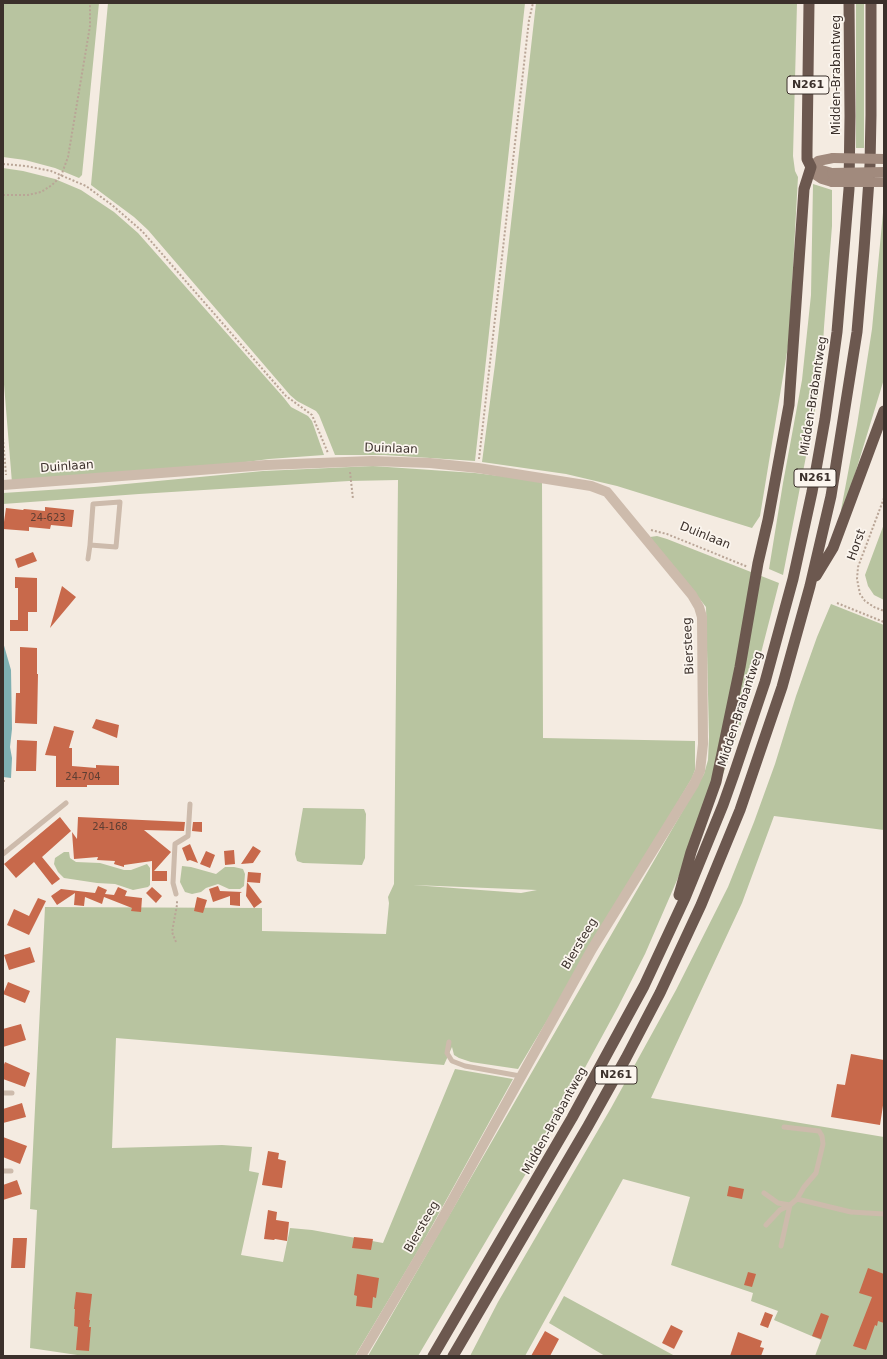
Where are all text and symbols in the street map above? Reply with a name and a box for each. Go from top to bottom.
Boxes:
street label: Midden-Brabantweg [830,15,844,135]
road number: N261 [787,76,829,94]
street label: Midden-Brabantweg [797,335,831,457]
street label: Duinlaan [364,441,418,457]
street label: Duinlaan [40,458,94,476]
road number: N261 [794,469,836,487]
house number: 24-623 [30,512,66,524]
street label: Duinlaan [678,519,732,553]
street label: Horst [845,527,869,563]
street label: Biersteeg [680,617,698,675]
street label: Midden-Brabantweg [716,650,766,768]
house number: 24-704 [65,771,101,783]
house number: 24-168 [92,821,128,833]
street label: Biersteeg [559,916,601,972]
street label: Midden-Brabantweg [520,1065,590,1177]
road number: N261 [595,1066,637,1084]
street label: Biersteeg [401,1199,443,1255]

